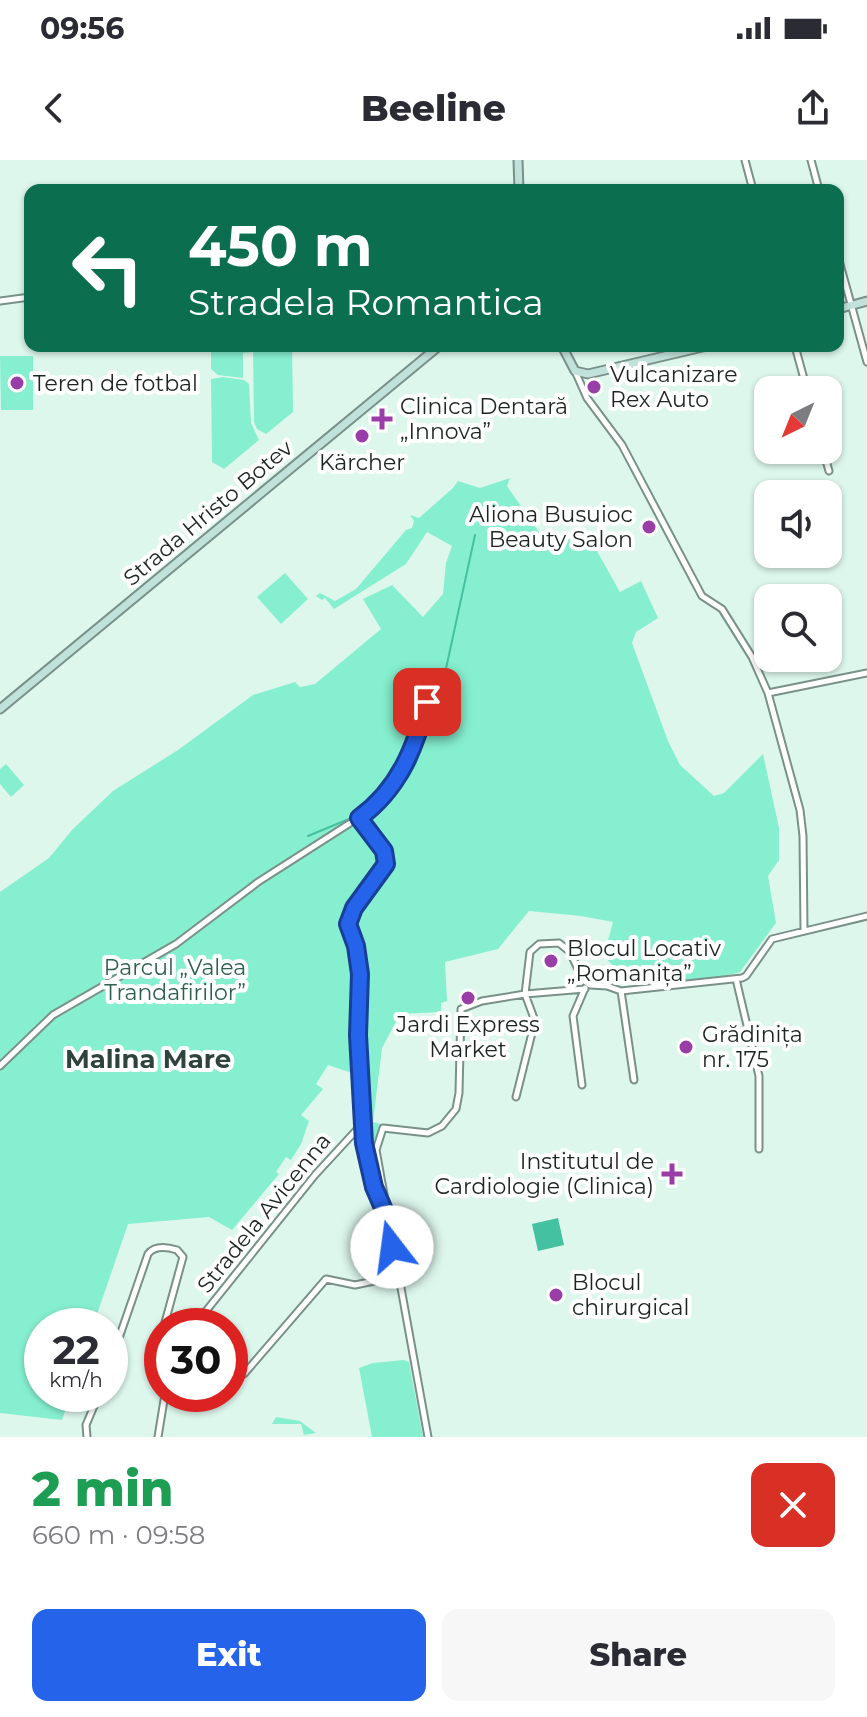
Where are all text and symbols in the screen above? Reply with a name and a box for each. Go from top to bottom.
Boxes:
text: 09:56 [40,10,124,47]
icon: back [32,86,76,130]
text: Beeline [361,86,506,130]
icon: share [791,86,835,130]
text: 450 m [188,212,373,280]
icon: left [56,216,160,320]
text: Stradela Romantica [188,280,544,324]
place label: Vulcanizare Rex Auto [610,361,738,413]
place label: Teren de fotbal [33,370,198,397]
marker: Teren de fotbal [8,374,26,392]
north arrow [754,376,842,464]
map controls [754,376,842,672]
marker: Vulcanizare Rex Auto [585,378,603,396]
place label: Clinica Dentară „Innova” [400,393,568,445]
marker: Clinica Dentară „Innova” [371,408,393,430]
marker: Kärcher [353,427,371,445]
street label: Strada Hristo Botev [118,434,298,592]
place label: Kärcher [319,449,405,476]
button: sound [754,480,842,568]
place label: Aliona Busuioc Beauty Salon [469,501,633,553]
marker: Aliona Busuioc Beauty Salon [640,518,658,536]
button: search [754,584,842,672]
pin [393,668,461,736]
icon: arrive [405,680,449,724]
place label: Blocul Locativ „Romanița” [567,935,721,987]
marker: Blocul Locativ „Romanița” [542,952,560,970]
park label: Parcul „Valea Trandafirilor” [104,954,246,1006]
marker: Jardi Express Market [459,989,477,1007]
place label: Jardi Express Market [395,1011,540,1063]
place label: Grădinița nr. 175 [702,1021,803,1073]
marker: Grădinița nr. 175 [677,1038,695,1056]
district label: Malina Mare [65,1043,231,1075]
street label: Stradela Avicenna [191,1128,337,1298]
place label: Institutul de Cardiologie (Clinica) [435,1148,654,1200]
marker: Institutul de Cardiologie (Clinica) [661,1163,683,1185]
position arrow [350,1205,434,1289]
place label: Blocul chirurgical [572,1269,689,1321]
marker: Blocul chirurgical [547,1286,565,1304]
speed limit sign: 30 [144,1308,248,1412]
text: 22 [52,1325,100,1374]
text: km/h [49,1368,103,1392]
text: 2 min [32,1460,173,1518]
button: close [751,1463,835,1547]
text: 660 m · 09:58 [32,1519,205,1551]
button: Exit [32,1609,426,1701]
button: Share [442,1609,835,1701]

